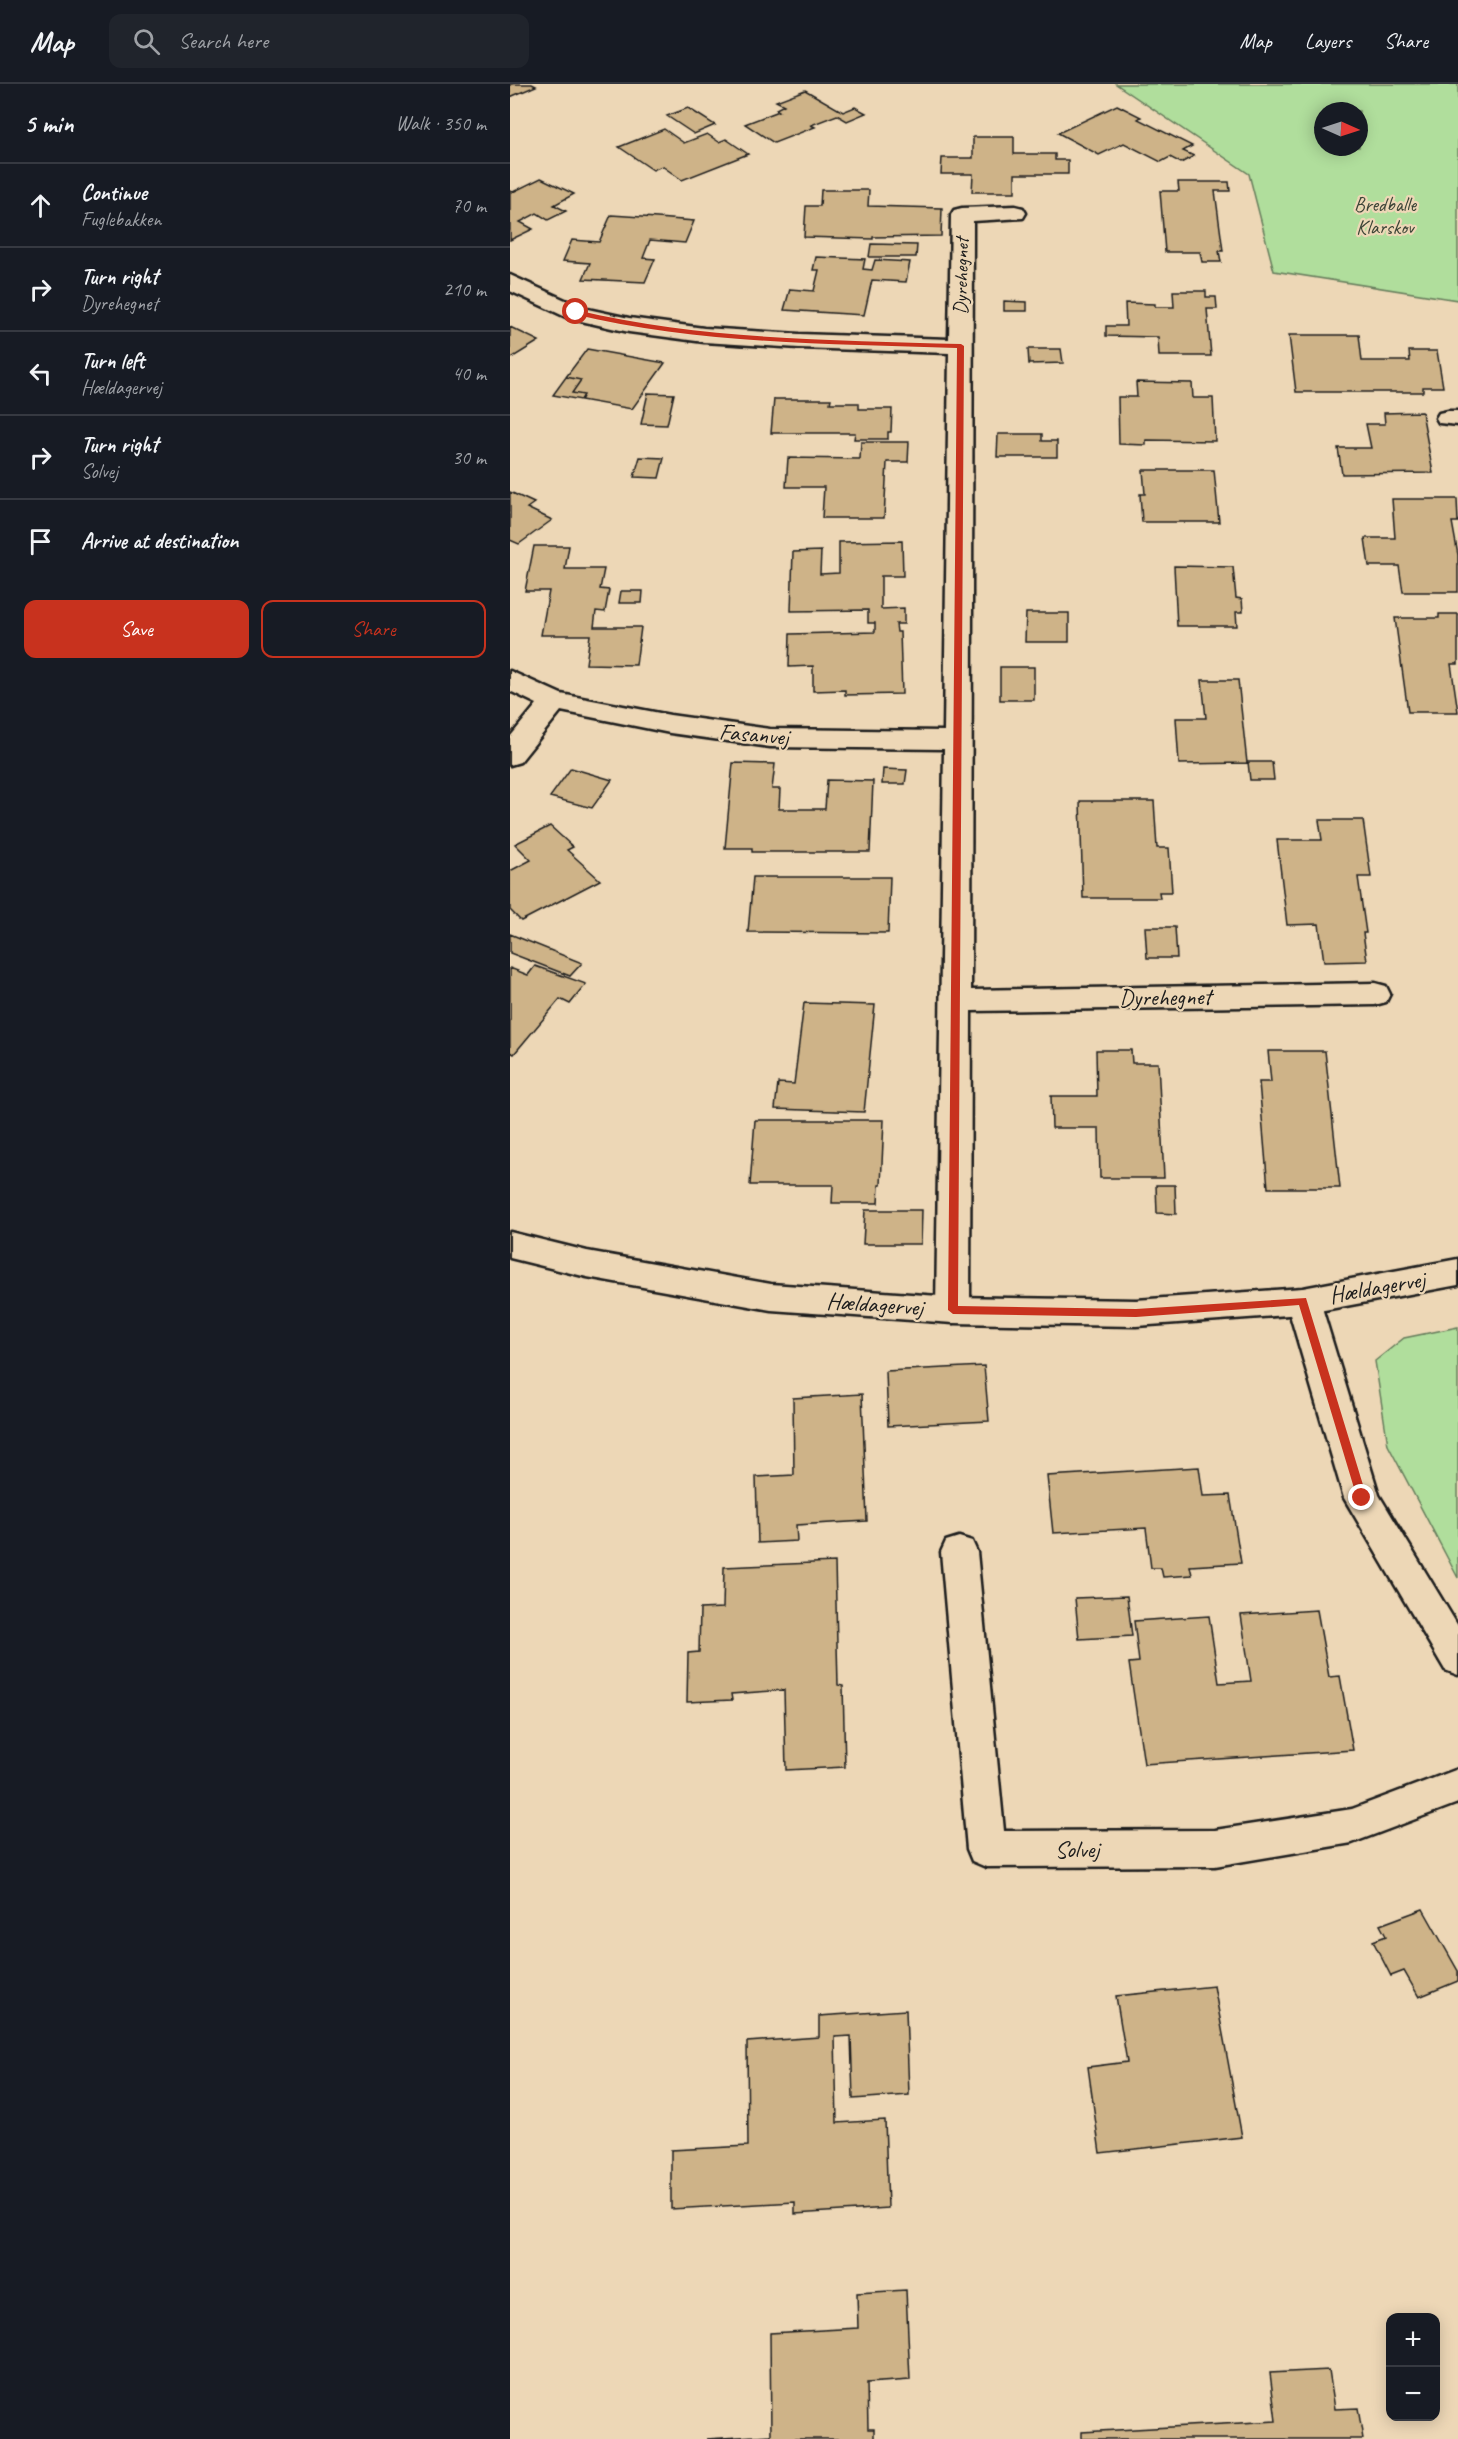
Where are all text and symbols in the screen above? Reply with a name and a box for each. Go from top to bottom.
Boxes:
search box [109,14,529,68]
text: Map [30,24,73,59]
icon: search [130,25,163,58]
text: Search here [178,27,268,55]
text: Map [1239,28,1272,54]
text: Layers [1305,28,1351,54]
text: Share [1384,28,1428,54]
north arrow [1314,102,1368,156]
text: 5 min [24,107,73,140]
text: Walk · 350 m [396,111,486,136]
text: Continue [81,179,147,207]
icon: ahead [24,189,57,222]
park label: Bredballe Klarskov [1354,192,1417,240]
text: 70 m [452,193,486,218]
text: Fuglebakken [81,207,161,232]
street label: Dyrehegnet [948,234,974,315]
text: Turn right [81,263,158,291]
icon: right [24,273,57,306]
text: 210 m [443,277,486,302]
text: Dyrehegnet [81,291,158,316]
route start [562,298,588,324]
text: Turn left [81,347,145,375]
icon: left [24,357,57,390]
text: 40 m [452,361,486,386]
text: Hældagervej [81,375,162,400]
text: Turn right [81,431,158,459]
icon: right [24,441,57,474]
text: 30 m [452,445,486,470]
text: Solvej [81,459,118,484]
icon: arrive [24,525,57,558]
text: Arrive at destination [81,527,238,555]
button: Save [24,600,249,658]
button: Share [261,600,486,658]
street label: Fasanvej [718,716,793,752]
street label: Dyrehegnet [1118,981,1215,1013]
street label: Hældagervej [1327,1263,1430,1310]
street label: Hældagervej [826,1286,927,1323]
route end [1348,1484,1374,1510]
street label: Solvej [1055,1834,1102,1864]
map controls [1386,2313,1440,2421]
button: + [1386,2313,1440,2367]
button: − [1386,2367,1440,2421]

